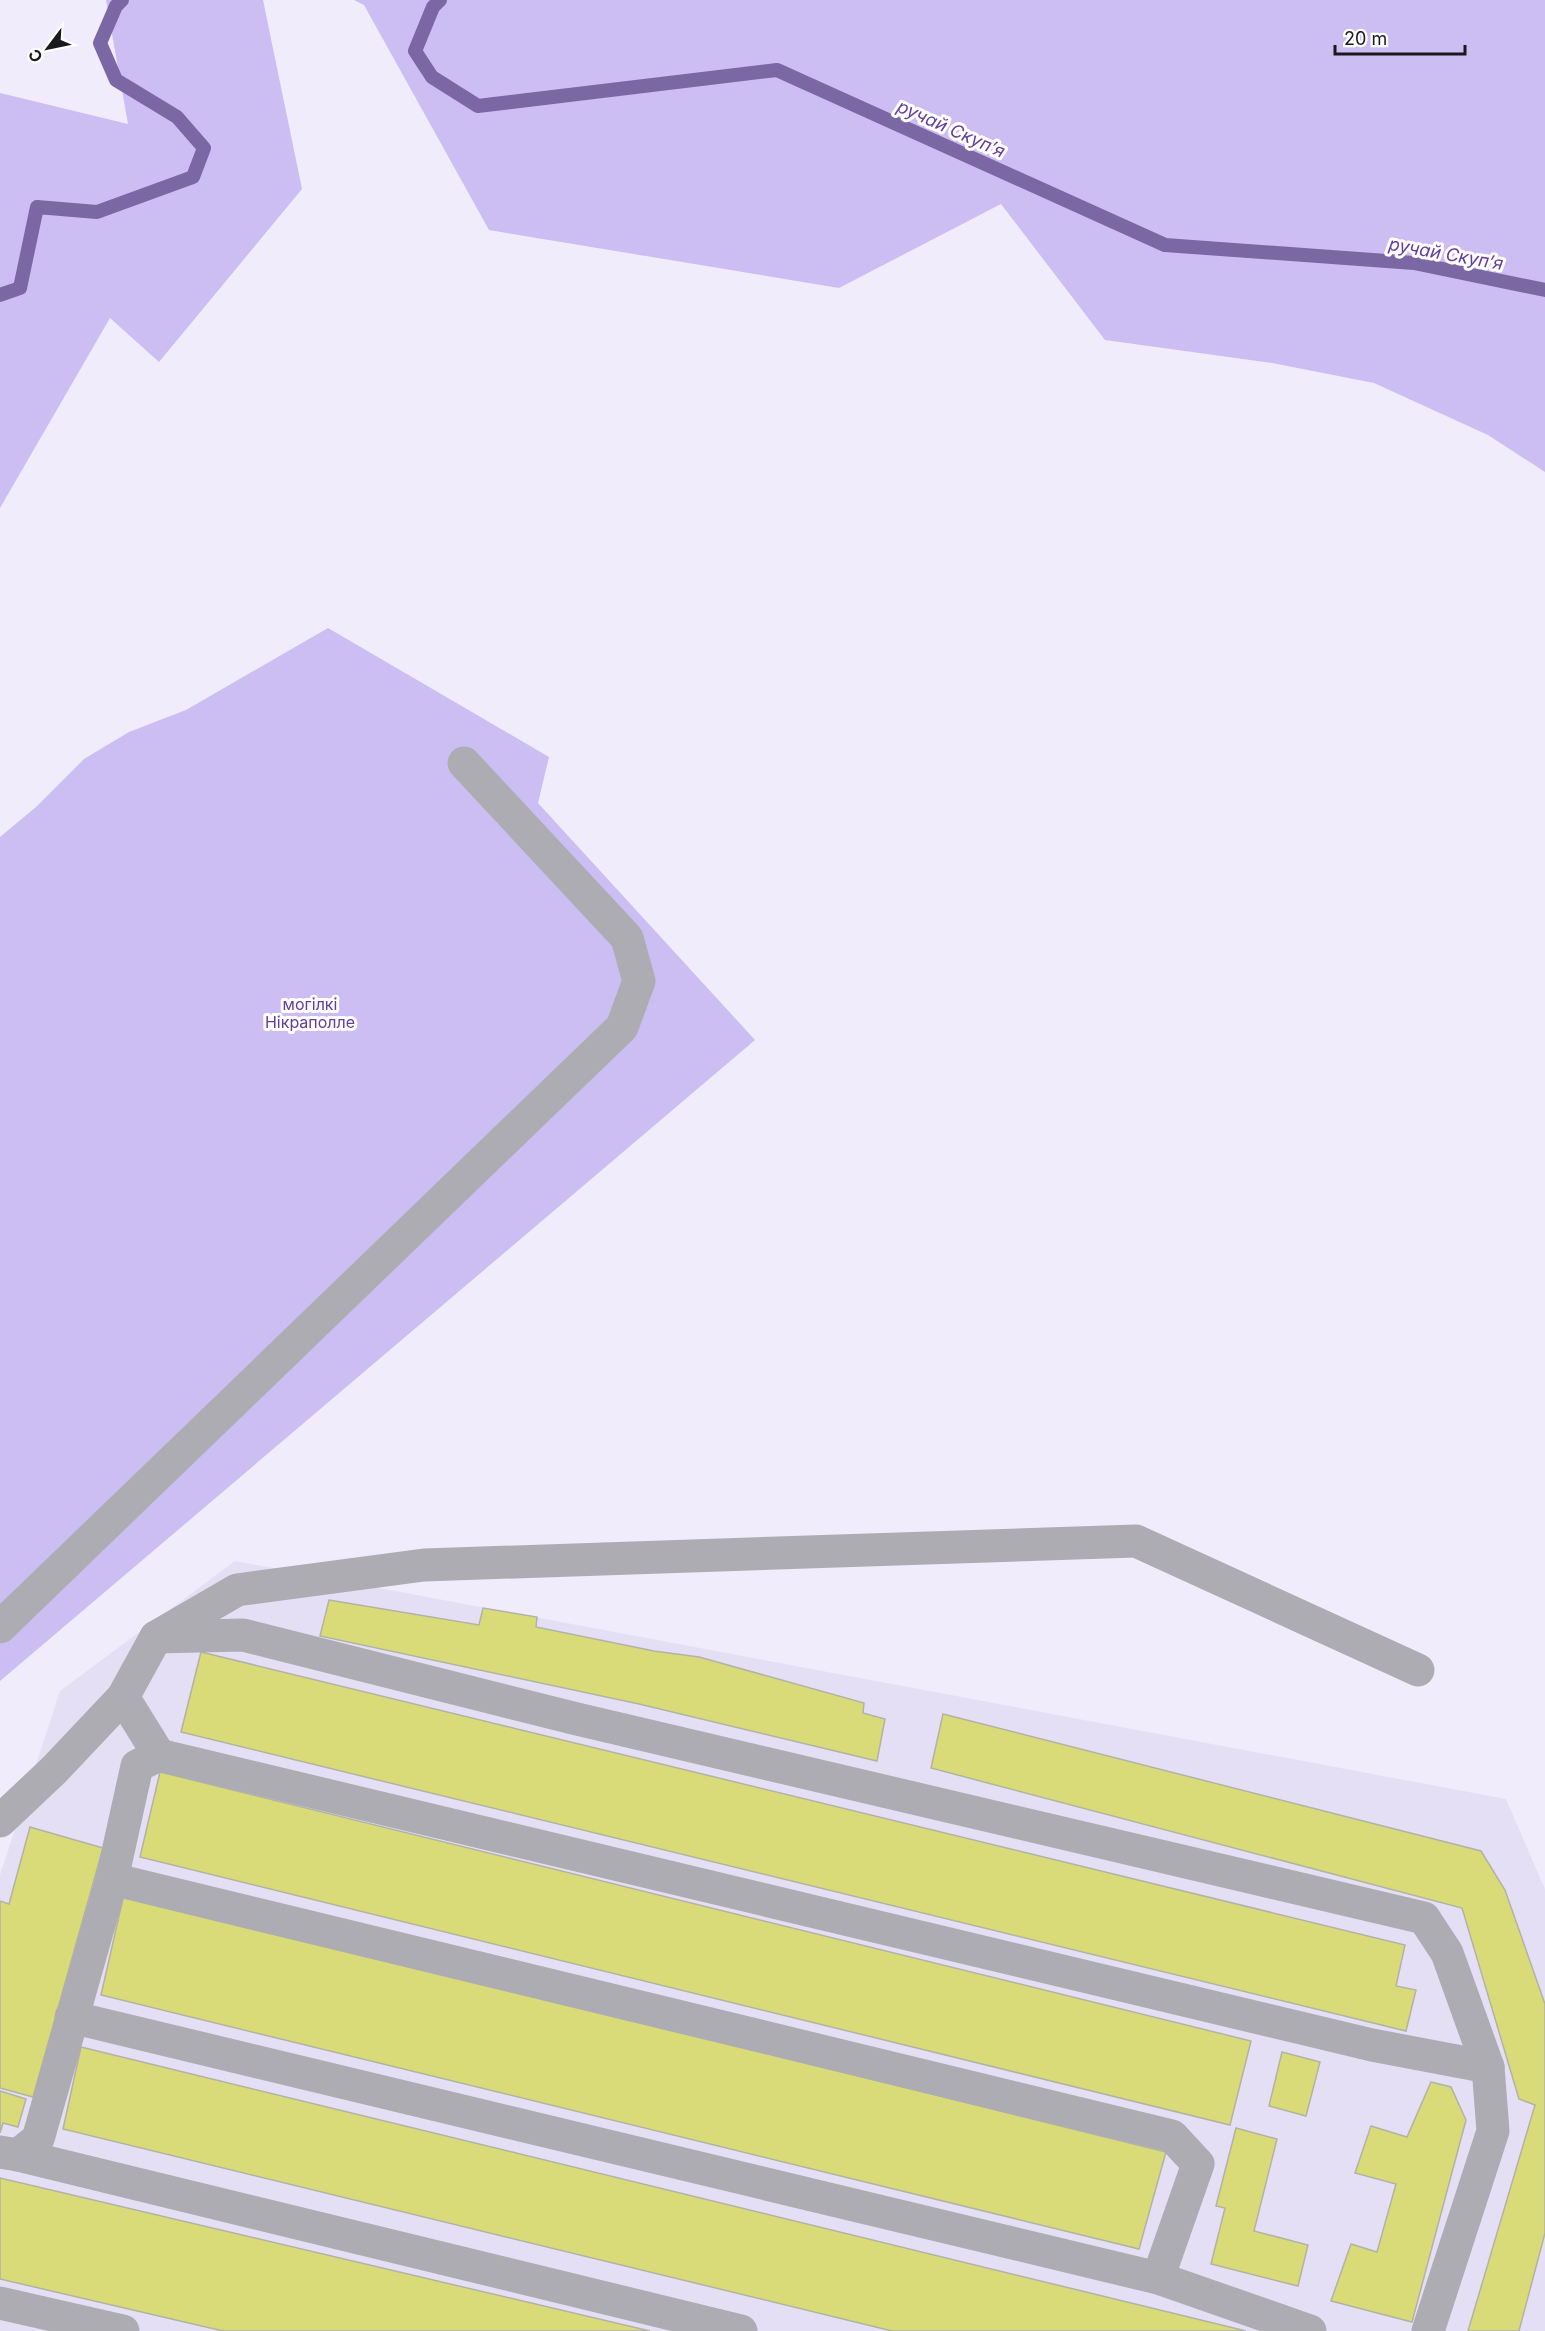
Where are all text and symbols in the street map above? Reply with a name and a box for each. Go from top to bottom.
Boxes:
north arrow [18,18,78,78]
scale bar [1335,18,1466,56]
text: 20 m [1344,28,1387,49]
text: С [24,45,47,66]
water label: ручай Скупʼя [893,95,1008,162]
water label: ручай Скупʼя [1386,233,1505,274]
park label: могілкі Нікраполле [265,994,355,1032]

